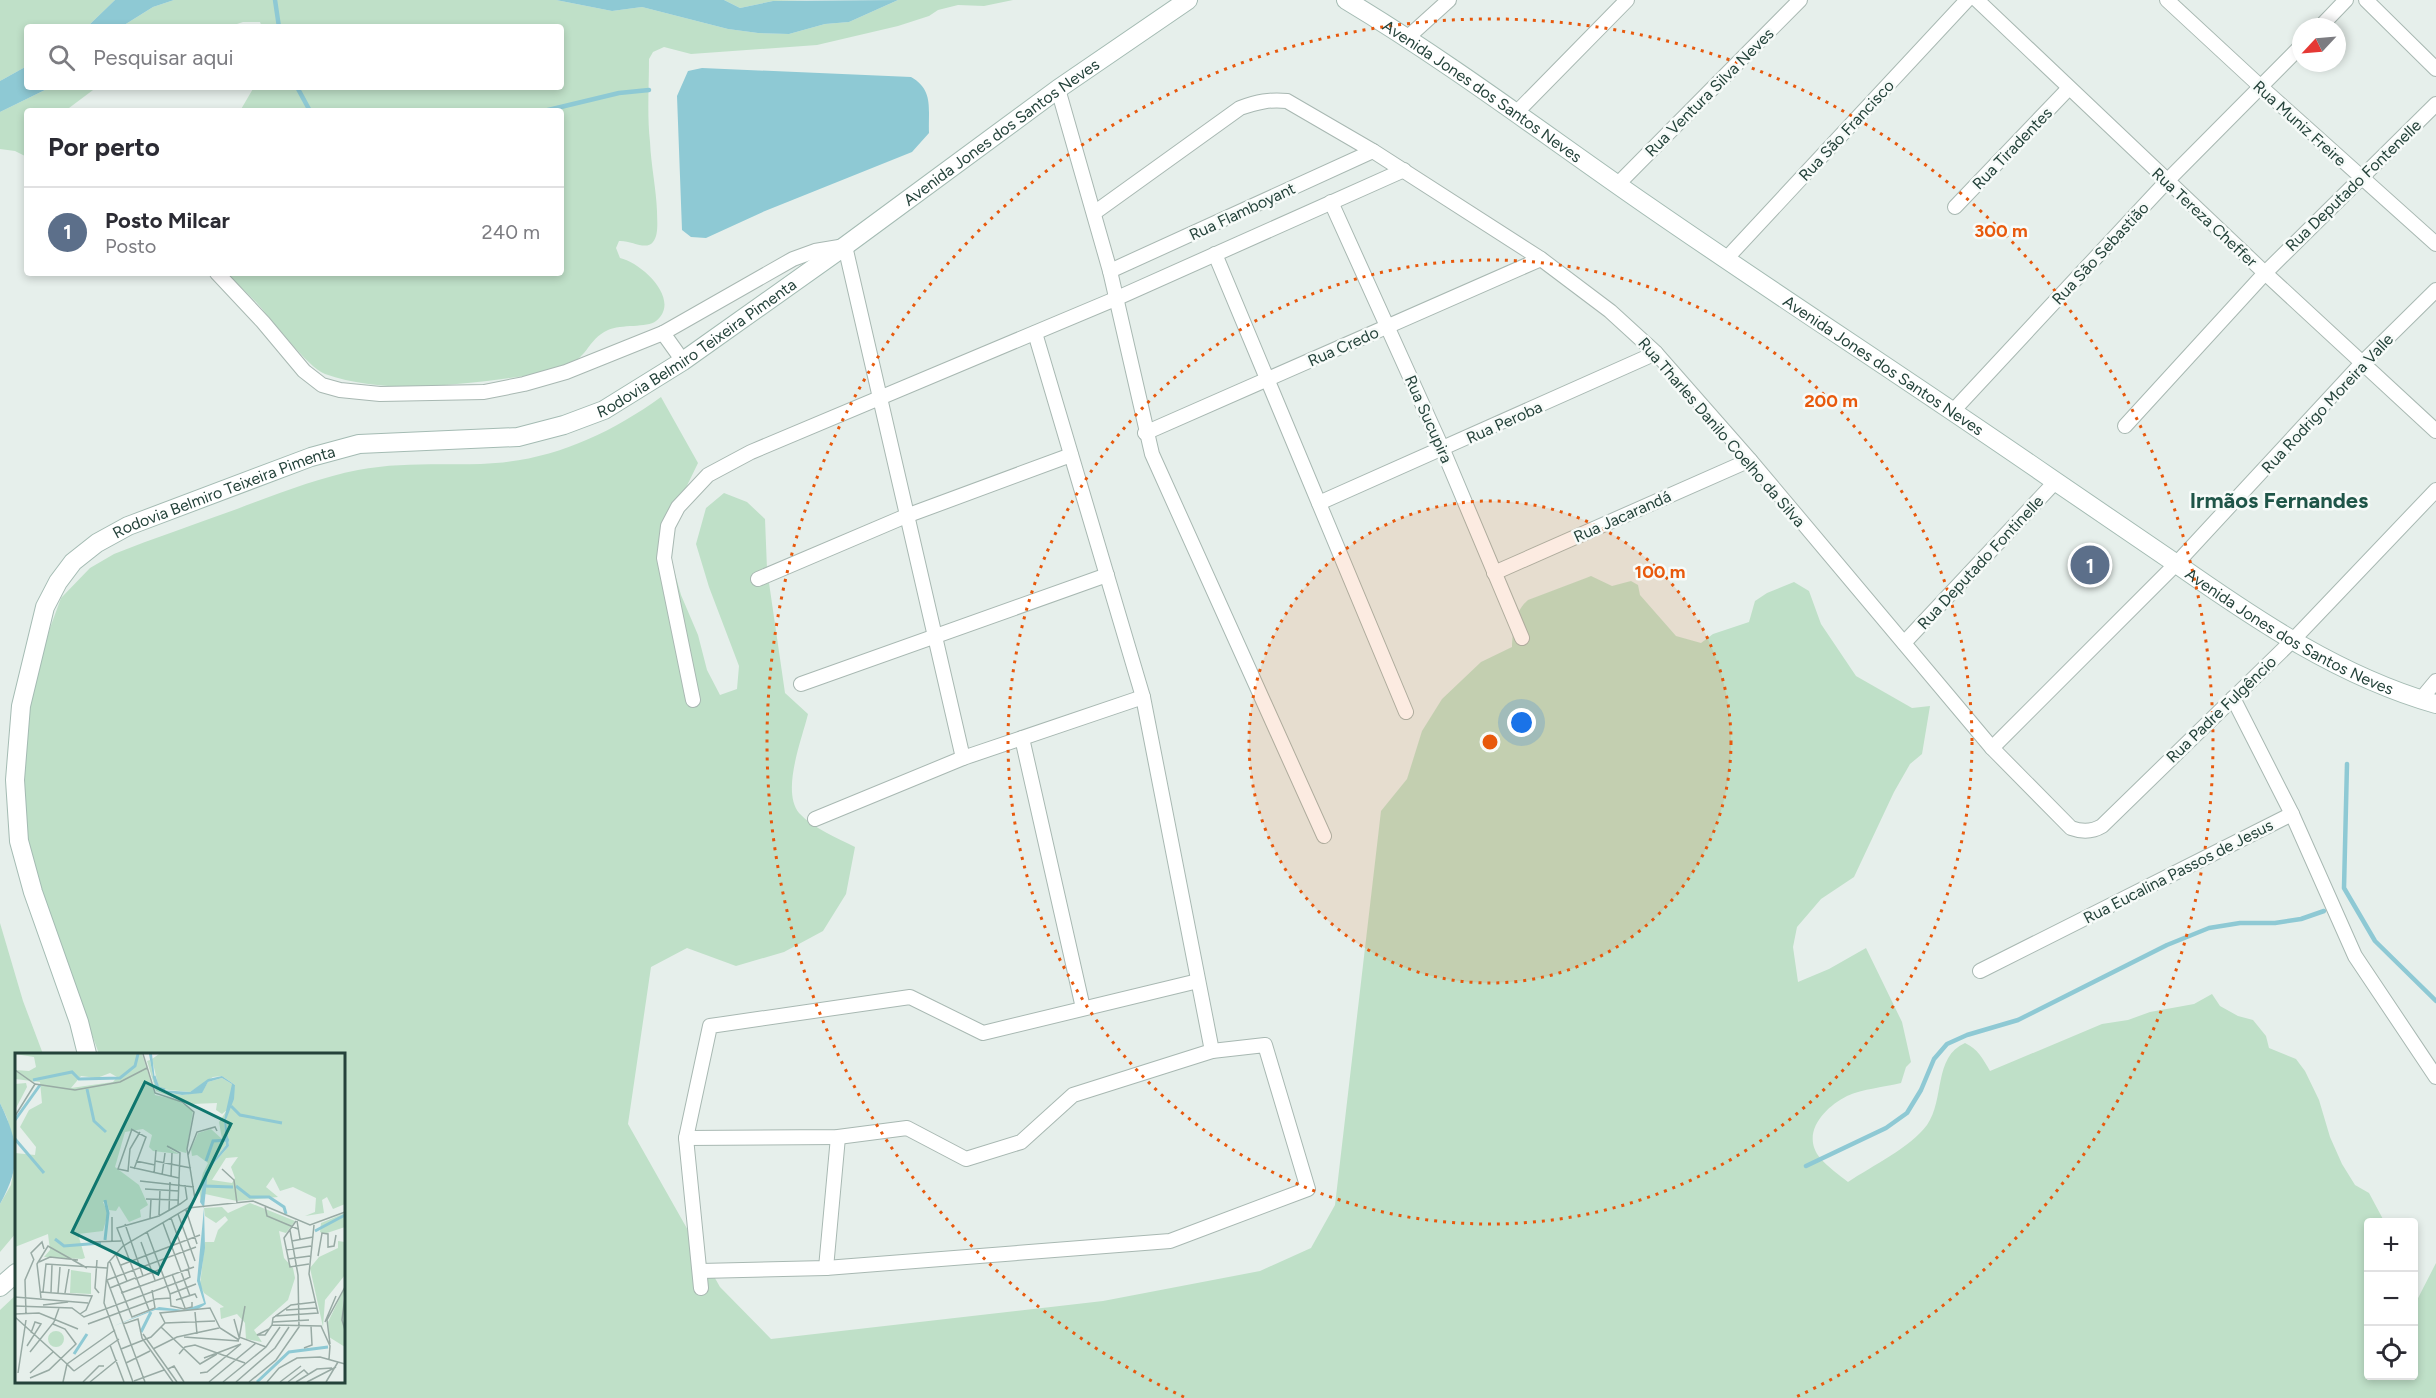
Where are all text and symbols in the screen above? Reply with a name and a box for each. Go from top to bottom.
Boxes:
street label: Avenida Jones dos Santos Neves [1379,16,1585,166]
north arrow [2292,18,2346,72]
search box [24,24,564,90]
street label: Rua Ventura Silva Neves [1641,24,1778,161]
icon: search [45,41,78,74]
text: Pesquisar aqui [93,44,234,71]
street label: Avenida Jones dos Santos Neves [900,55,1103,210]
street label: Rua São Francisco [1795,76,1898,185]
street label: Rua Muniz Freire [2249,77,2350,170]
street label: Rua Tiradentes [1969,103,2056,193]
street label: Rua Deputado Fontenelle [2282,115,2425,255]
text: Por perto [48,131,160,163]
street label: Rua Tereza Cheffer [2148,164,2262,271]
street label: Rua Flamboyant [1186,179,1298,244]
street label: Rua São Sebastião [2048,198,2153,308]
text: Posto Milcar [105,207,230,234]
text: 1 [63,220,72,244]
text: 240 m [482,220,540,244]
text: 300 m [1974,220,2028,242]
text: Posto [105,234,156,258]
street label: Rodovia Belmiro Teixeira Pimenta [594,275,800,422]
street label: Avenida Jones dos Santos Neves [1779,292,1987,440]
street label: Rua Credo [1305,322,1382,370]
street label: Rua Rodrigo Moreira Valle [2258,329,2397,477]
street label: Rua Tharles Danilo Coelho da Silva [1634,334,1809,531]
street label: Rua Sucupira [1401,372,1456,466]
text: 200 m [1804,390,1858,412]
street label: Rua Peroba [1463,397,1545,448]
street label: Rodovia Belmiro Teixeira Pimenta [109,442,337,543]
street label: Rua Jacarandá [1571,487,1674,546]
district label: Irmãos Fernandes [2190,487,2368,514]
street label: Rua Deputado Fontinelle [1913,491,2047,633]
pin: 1 [2070,542,2110,588]
text: 100 m [1635,561,1685,583]
street label: Avenida Jones dos Santos Neves [2182,564,2396,699]
street label: Rua Padre Fulgêncio [2162,652,2280,767]
your location [1507,708,1536,737]
centre of rings [1480,732,1500,752]
street label: Rua Eucalina Passos de Jesus [2080,815,2276,928]
inset map [15,1053,345,1383]
map controls [2364,1218,2418,1380]
button: + [2364,1218,2418,1272]
button: − [2364,1272,2418,1326]
button: locate [2364,1326,2418,1380]

